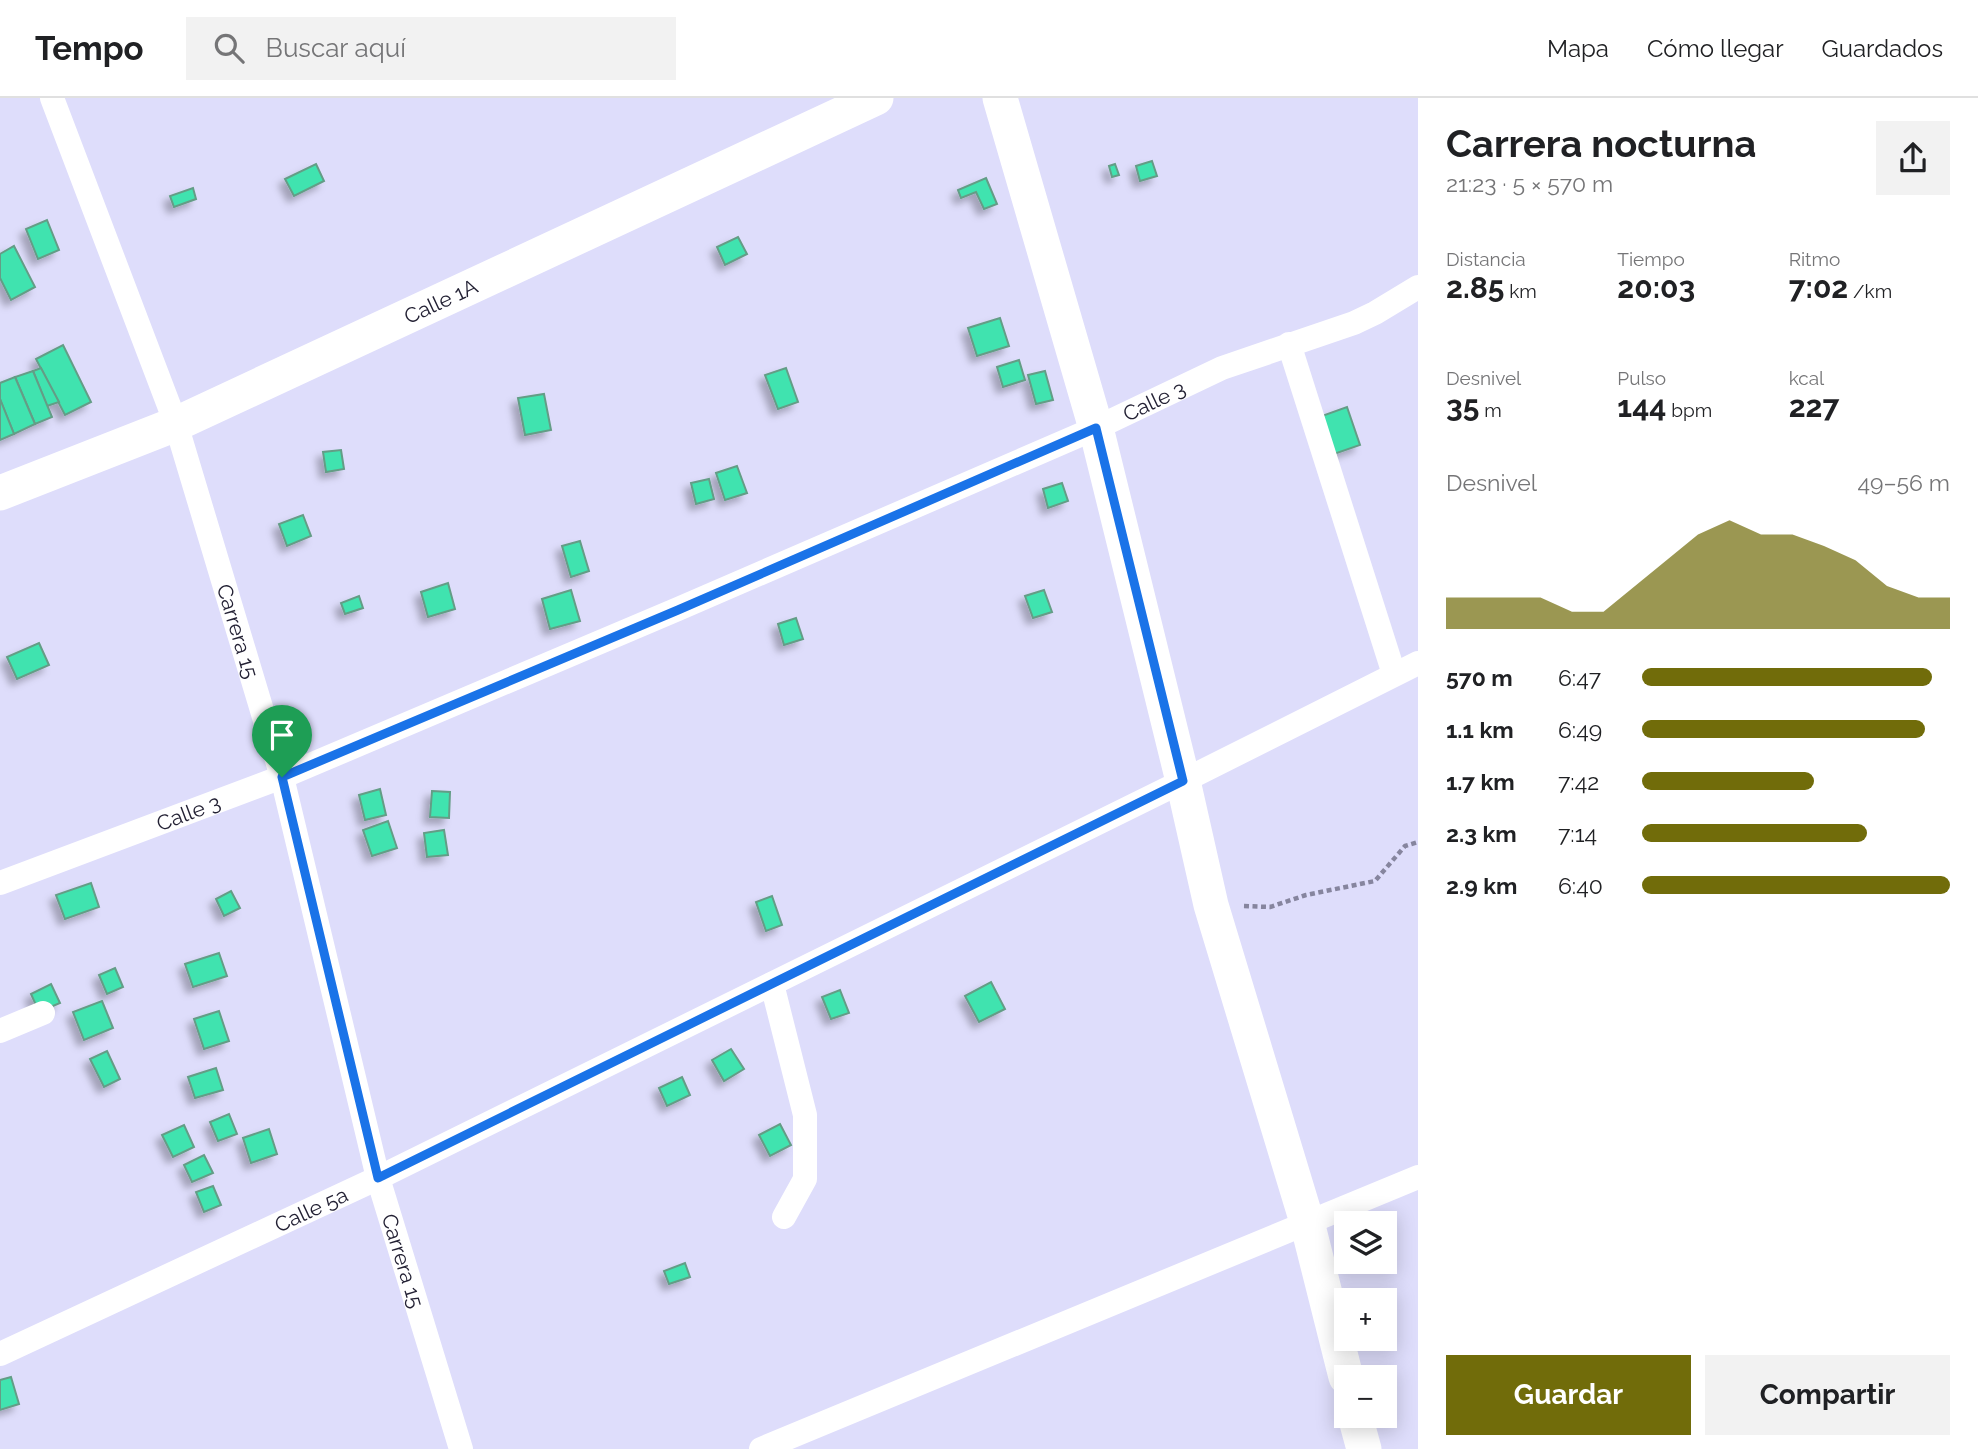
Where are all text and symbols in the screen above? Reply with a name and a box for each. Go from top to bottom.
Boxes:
search box [186,17,676,80]
text: Tempo [35,29,144,68]
icon: search [210,29,248,67]
text: Buscar aquí [266,33,406,63]
text: Mapa [1547,34,1609,63]
text: Cómo llegar [1647,34,1784,63]
text: Guardados [1822,34,1943,63]
text: Carrera nocturna [1446,121,1756,166]
button: share [1876,121,1950,195]
text: 21:23 · 5 × 570 m [1446,170,1613,197]
text: Distancia [1446,248,1526,270]
text: Tiempo [1617,248,1685,270]
text: Ritmo [1789,248,1840,270]
text: 2.85 [1446,270,1504,305]
text: 20:03 [1617,270,1695,305]
text: 7:02 [1789,270,1848,305]
street label: Calle 1A [400,273,481,329]
text: km [1504,280,1537,302]
text: /km [1848,280,1892,302]
text: Desnivel [1446,367,1521,389]
text: Pulso [1617,367,1666,389]
text: kcal [1789,367,1824,389]
street label: Calle 3 [1119,375,1189,426]
text: 35 [1446,389,1479,424]
text: 144 [1617,389,1666,424]
text: 227 [1789,389,1839,424]
text: m [1479,399,1502,421]
text: bpm [1666,399,1712,421]
text: Desnivel [1446,469,1537,496]
text: 49–56 m [1857,469,1950,496]
street label: Carrera 15 [212,581,264,681]
text: 570 m [1446,664,1513,691]
text: 6:47 [1558,664,1601,691]
pin [252,705,312,777]
icon: arrive [263,716,301,754]
text: 1.1 km [1446,716,1514,743]
text: 6:49 [1558,716,1602,743]
text: 1.7 km [1446,768,1515,795]
text: 7:42 [1558,768,1599,795]
street label: Calle 3 [153,789,224,836]
text: 2.3 km [1446,820,1517,847]
text: 7:14 [1558,820,1597,847]
text: 2.9 km [1446,872,1517,899]
text: 6:40 [1558,872,1603,899]
street label: Calle 5a [270,1181,352,1237]
street label: Carrera 15 [377,1210,429,1311]
map controls [1334,1211,1397,1428]
button: layers [1334,1211,1397,1274]
button: + [1334,1288,1397,1351]
button: Guardar [1446,1355,1691,1435]
button: Compartir [1705,1355,1950,1435]
button: − [1334,1365,1397,1428]

